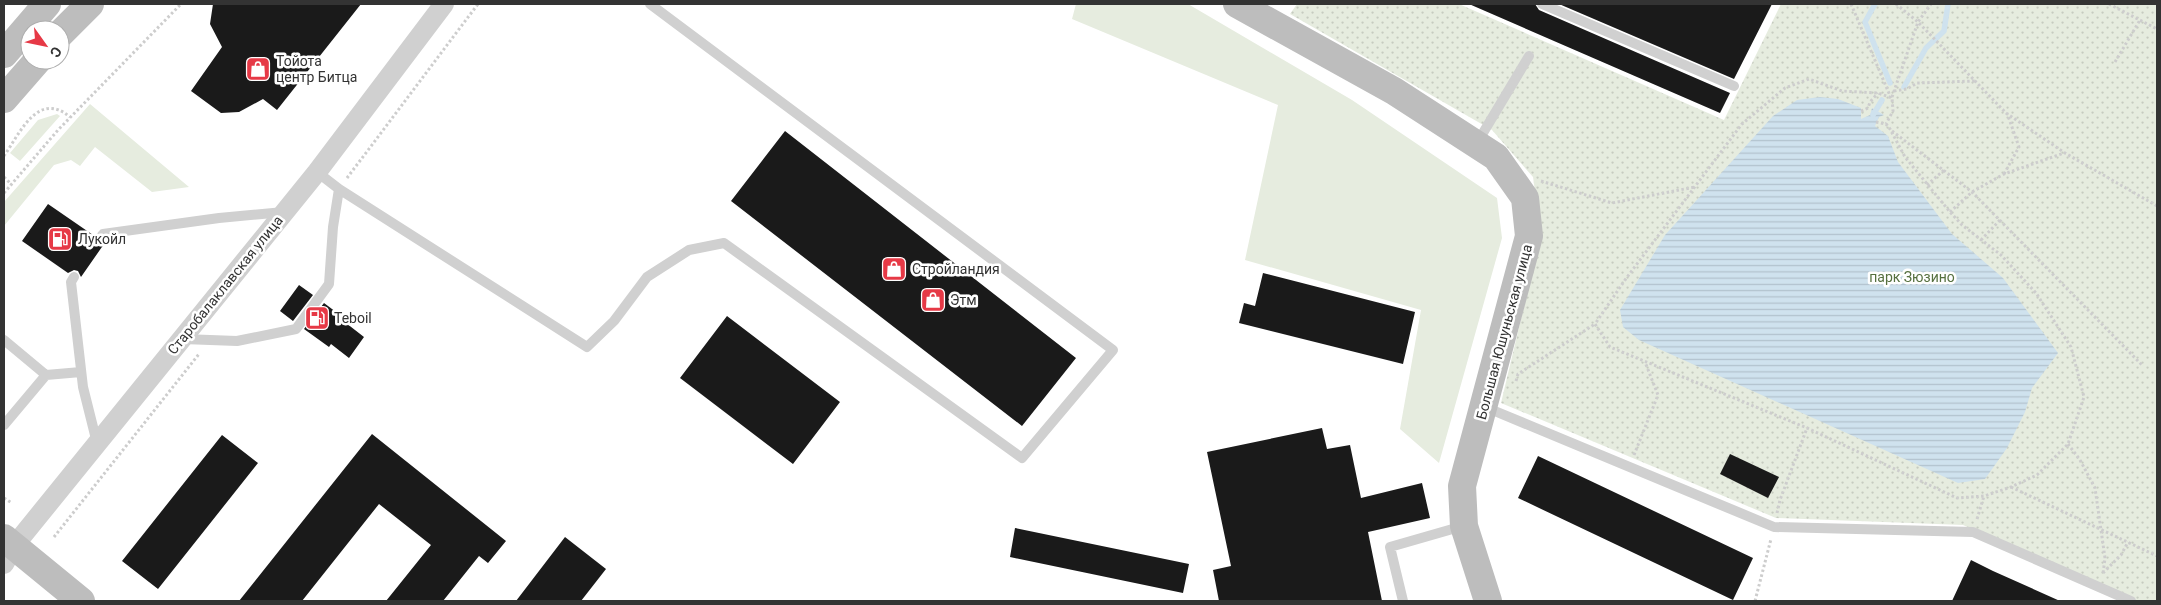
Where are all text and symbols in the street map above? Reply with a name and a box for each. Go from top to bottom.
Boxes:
north arrow [20,20,70,70]
text: С [47,44,65,60]
place label: Тойота центр Битца [276,53,357,85]
shop icon: Тойота центр Битца [245,56,271,82]
street label: Старобалаклавская улица [164,212,286,358]
fuel station icon: Лукойл [47,226,73,252]
place label: Лукойл [78,231,126,247]
street label: Большая Юшуньская улица [1473,243,1535,421]
shop icon: Стройландия [881,256,907,282]
place label: Стройландия [912,261,1000,277]
park label: парк Зюзино [1869,269,1955,285]
shop icon: Этм [920,287,946,313]
place label: Этм [950,292,977,308]
fuel station icon: Teboil [304,305,330,331]
place label: Teboil [334,310,372,326]

